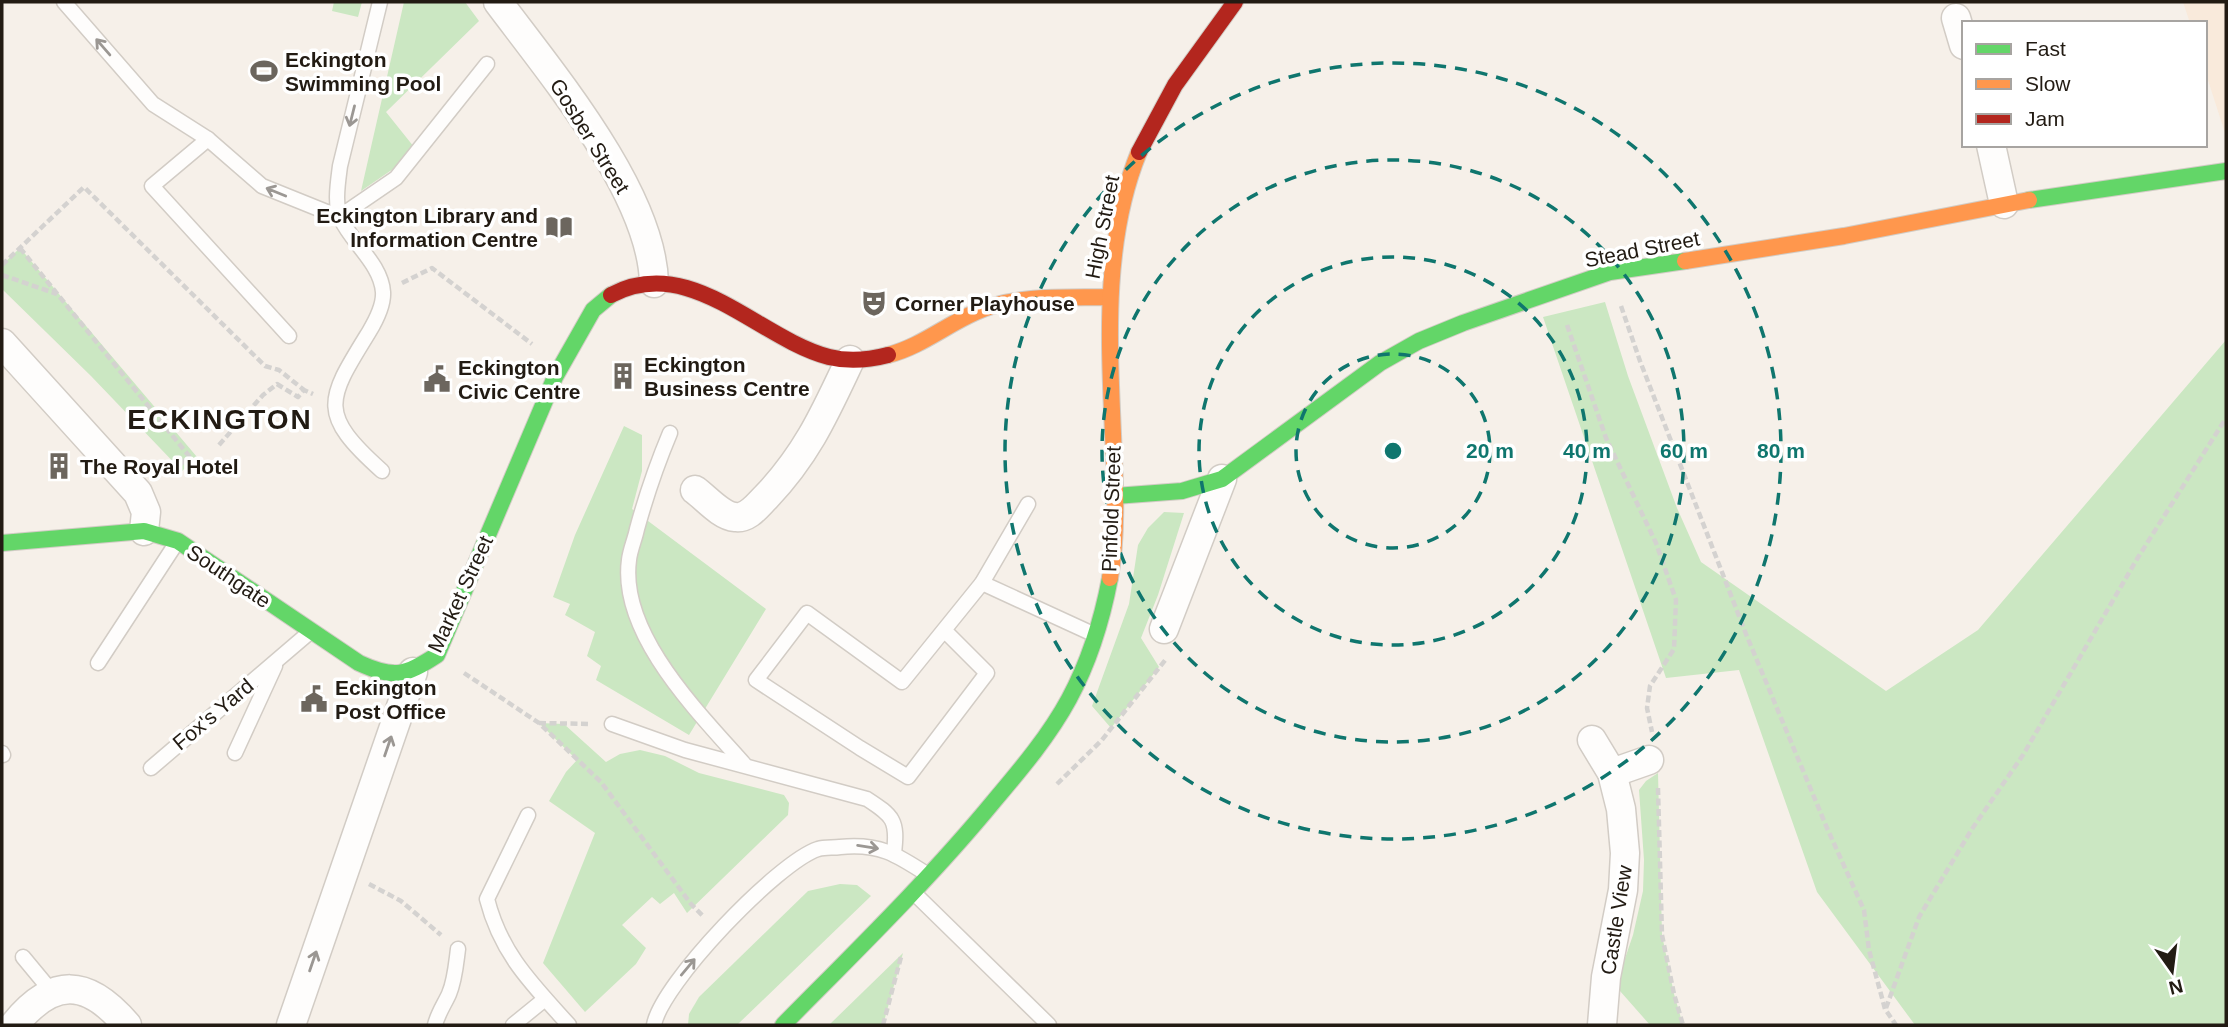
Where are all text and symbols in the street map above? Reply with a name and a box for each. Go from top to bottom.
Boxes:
legend [1962,21,2207,147]
text: Fast [2025,37,2066,60]
one-way arrow [95,38,111,56]
place label: Eckington Swimming Pool [285,48,441,95]
sports icon: Eckington Swimming Pool [249,56,279,86]
text: Slow [2025,72,2071,95]
street label: Gosber Street [546,74,634,198]
one-way arrow [345,104,358,127]
text: Jam [2025,107,2065,130]
street label: High Street [1081,173,1123,281]
one-way arrow [265,184,287,197]
place label: Eckington Library and Information Centre [316,204,538,251]
library icon: Eckington Library and Information Centre [544,212,574,242]
street label: Stead Street [1583,227,1702,271]
theatre icon: Corner Playhouse [859,288,889,318]
place label: Corner Playhouse [895,292,1075,315]
place label: Eckington Business Centre [644,353,810,400]
place label: Eckington Civic Centre [458,356,581,403]
building icon: Eckington Business Centre [608,361,638,391]
public building icon: Eckington Civic Centre [422,364,452,394]
district label: ECKINGTON [127,404,313,435]
centre of rings [1381,439,1405,463]
text: 20 m [1466,439,1514,462]
text: 40 m [1563,439,1611,462]
text: 60 m [1660,439,1708,462]
text: 80 m [1757,439,1805,462]
street label: Pinfold Street [1097,445,1125,572]
building icon: The Royal Hotel [44,451,74,481]
place label: The Royal Hotel [80,455,239,478]
street label: Market Street [423,532,497,656]
street label: Southgate [183,540,275,612]
street label: Fox's Yard [168,674,258,754]
place label: Eckington Post Office [335,676,446,723]
public building icon: Eckington Post Office [299,684,329,714]
one-way arrow [383,735,395,757]
one-way arrow [857,841,879,854]
street label: Castle View [1596,863,1636,976]
north arrow [2137,936,2207,1006]
one-way arrow [308,950,320,972]
one-way arrow [680,959,696,977]
text: N [2167,975,2185,999]

